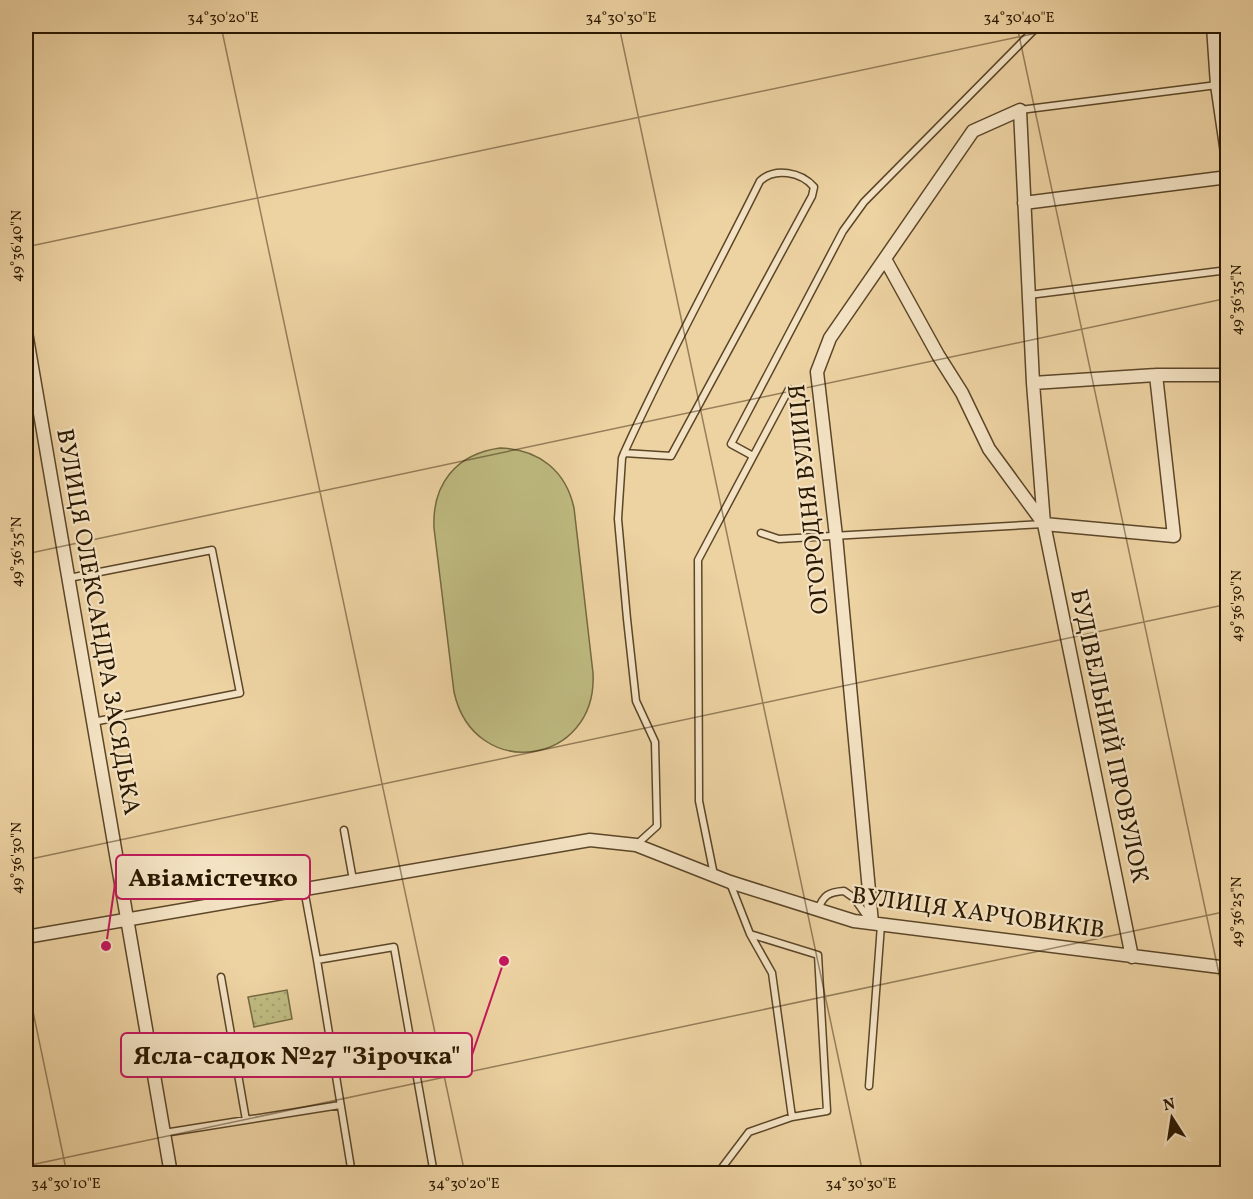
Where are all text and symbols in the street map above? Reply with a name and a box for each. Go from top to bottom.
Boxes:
text: 34°30'20"E [187,8,259,29]
text: 34°30'30"E [585,8,657,29]
text: 34°30'40"E [983,8,1055,29]
text: 49°36'40"N [7,210,28,282]
text: 49°36'35"N [1227,264,1248,336]
street label: ОГОРОДНЯ ВУЛИЦЯ [781,382,839,616]
street label: ВУЛИЦЯ ОЛЕКСАНДРА ЗАСЯДЬКА [46,426,148,818]
text: 49°36'35"N [7,516,28,588]
text: 49°36'30"N [1227,570,1248,642]
street label: БУДІВЕЛЬНИЙ ПРОВУЛОК [1060,586,1156,886]
text: 49°36'30"N [7,822,28,894]
callout: Авіамістечко [116,855,310,899]
text: Авіамістечко [128,861,298,897]
text: 49°36'25"N [1227,876,1248,948]
street label: ВУЛИЦЯ ХАРЧОВИКІВ [849,879,1107,949]
callout: Ясла-садок №27 "Зірочка" [121,1033,472,1077]
text: Ясла-садок №27 "Зірочка" [133,1039,461,1075]
north arrow [1142,1088,1202,1148]
text: N [1161,1093,1178,1117]
text: 34°30'10"E [31,1174,101,1195]
text: 34°30'20"E [428,1174,500,1195]
text: 34°30'30"E [825,1174,897,1195]

